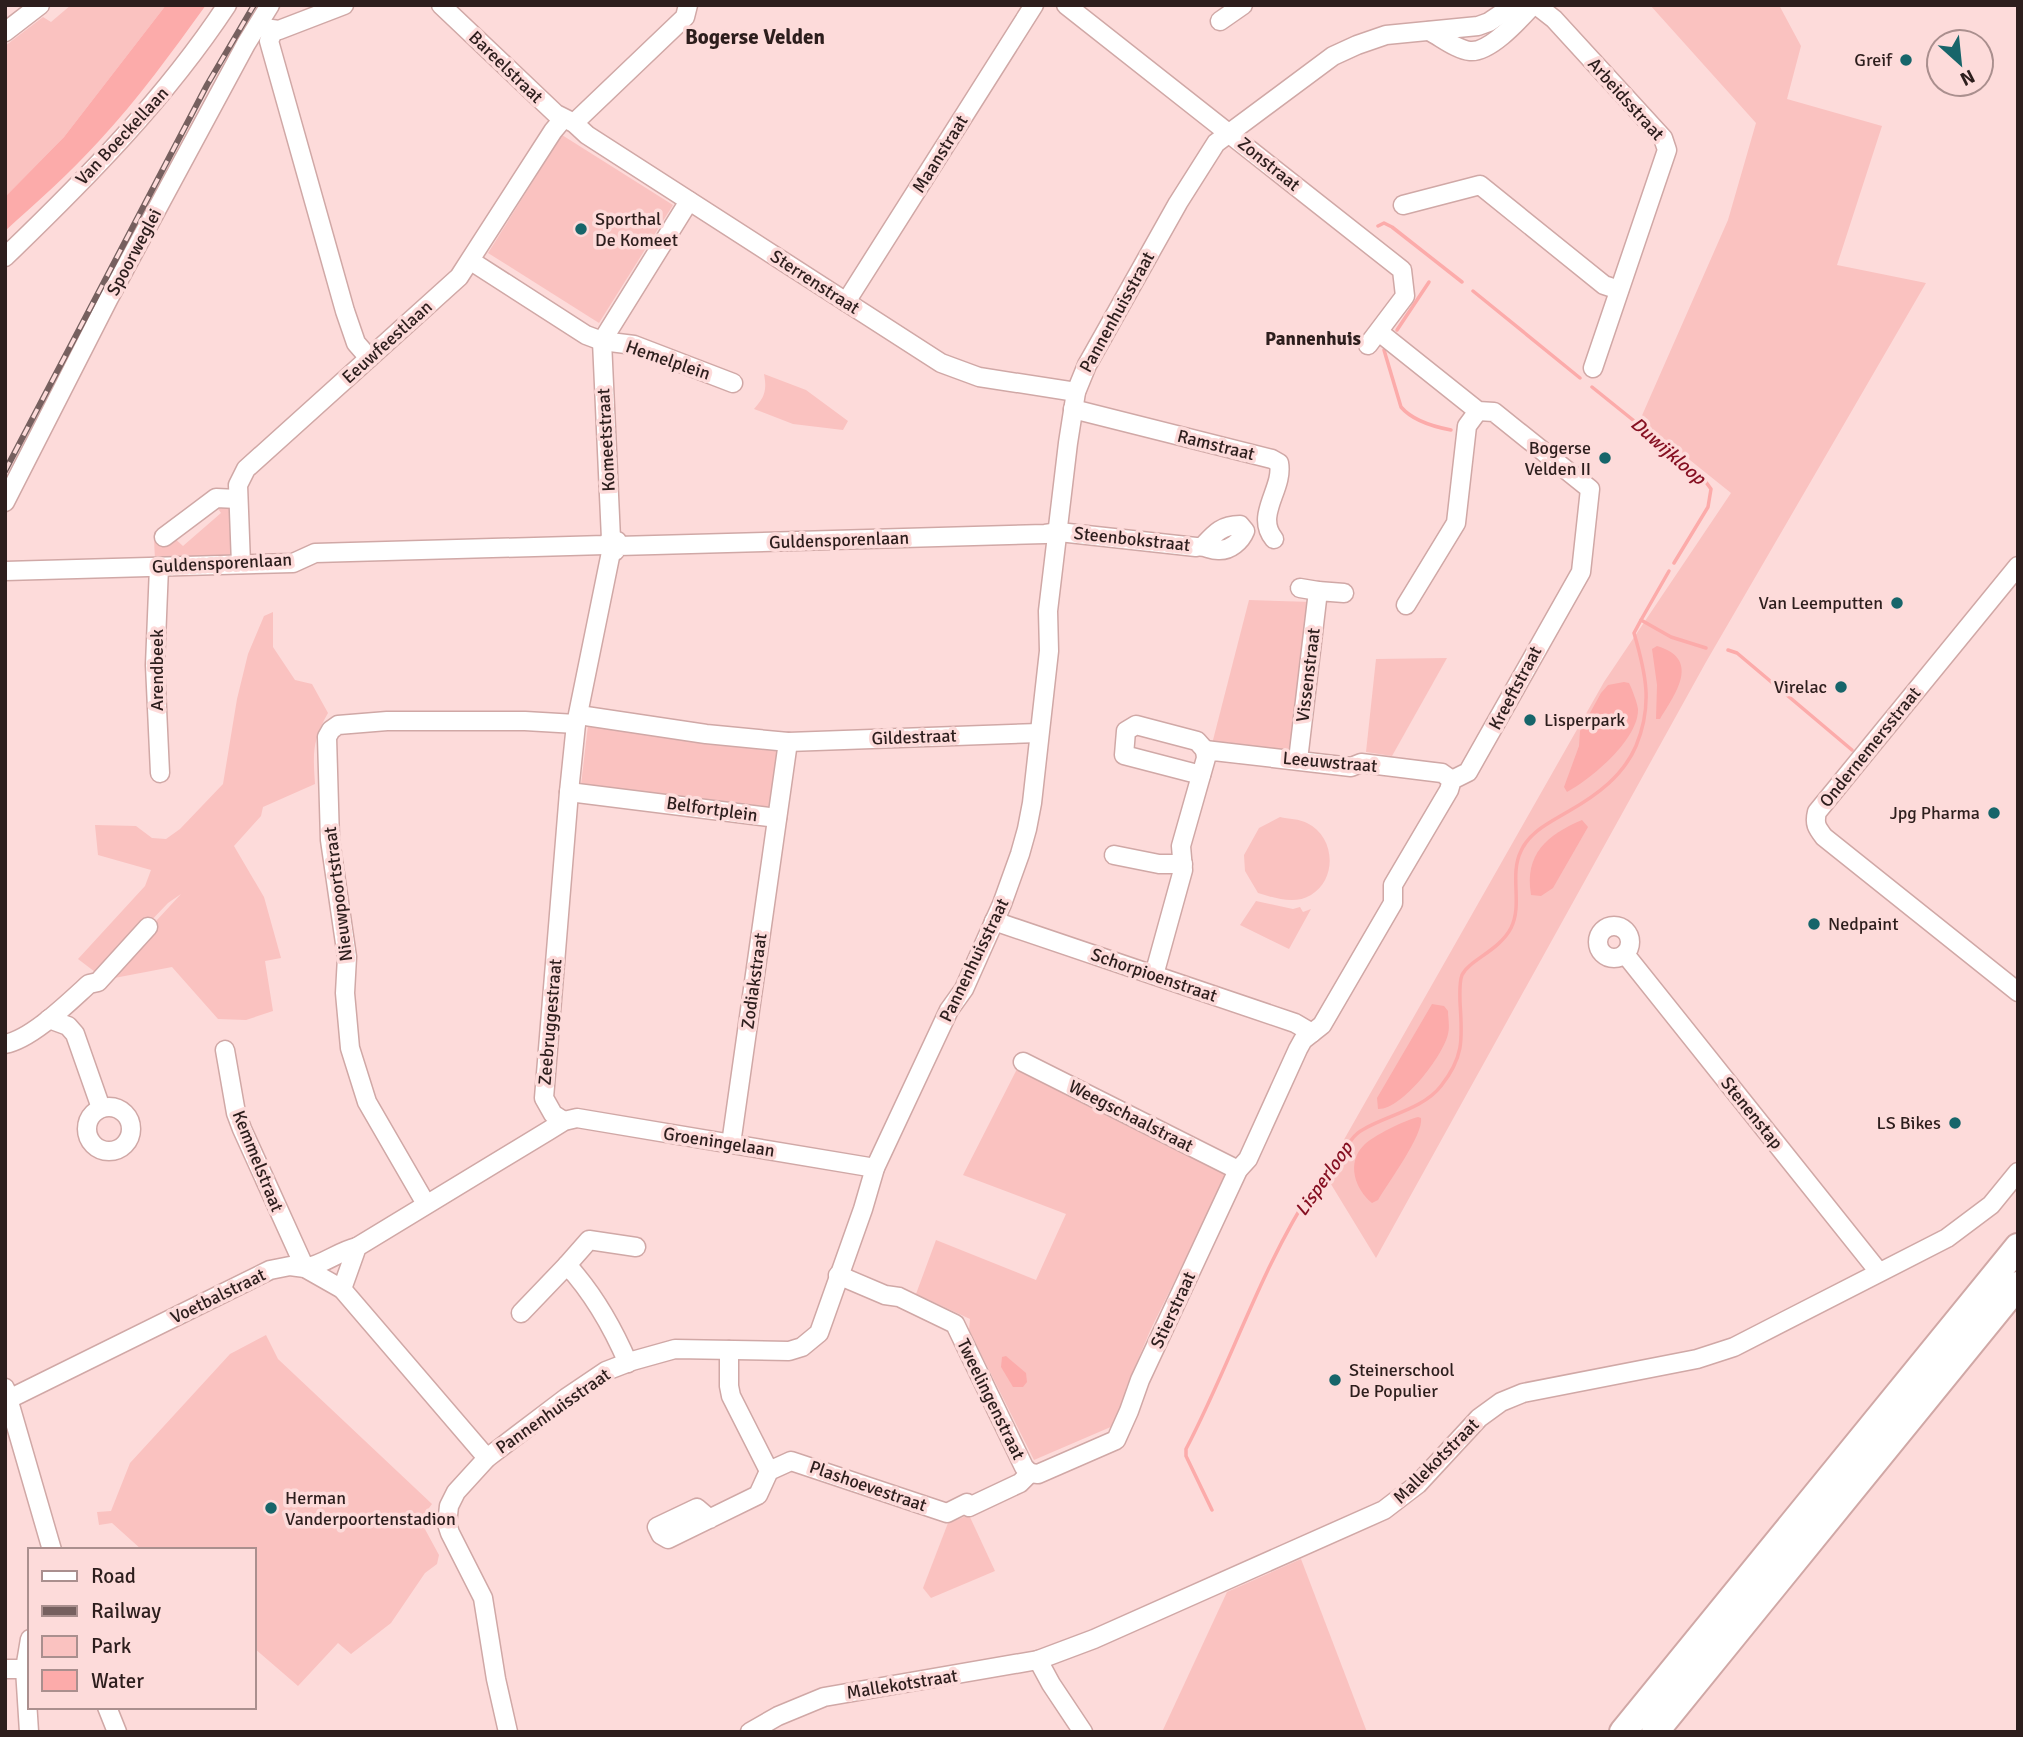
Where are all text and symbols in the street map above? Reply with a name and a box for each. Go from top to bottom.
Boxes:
district label: Bogerse Velden [685,24,825,50]
street label: Bareelstraat [464,26,548,108]
north arrow [1925,28,1995,98]
place label: Greif [1854,49,1893,71]
marker: Greif [1898,52,1914,68]
street label: Arbeidsstraat [1583,53,1669,145]
text: N [1956,64,1979,91]
street label: Van Boeckellaan [71,82,173,190]
street label: Maanstraat [907,111,973,197]
street label: Zonstraat [1233,132,1305,196]
street label: Spoorweglei [102,205,166,299]
place label: Sporthal De Komeet [595,208,678,251]
marker: Sporthal De Komeet [573,221,589,237]
street label: Sterrenstraat [766,245,864,319]
street label: Pannenhuisstraat [1075,248,1159,376]
street label: Eeuwfeestlaan [337,296,437,388]
district label: Pannenhuis [1265,327,1361,351]
street label: Hemelplein [623,335,713,385]
street label: Komeetstraat [592,388,620,492]
water label: Duwijkloop [1626,412,1711,491]
street label: Ramstraat [1175,425,1257,465]
place label: Bogerse Velden II [1524,437,1591,480]
marker: Bogerse Velden II [1597,450,1613,466]
street label: Steenbokstraat [1073,522,1191,556]
street label: Guldensporenlaan [769,527,909,553]
street label: Guldensporenlaan [151,548,293,578]
place label: Van Leemputten [1759,592,1883,614]
marker: Van Leemputten [1889,595,1905,611]
street label: Vissenstraat [1291,627,1325,723]
street label: Arendbeek [146,629,168,711]
street label: Kreeftstraat [1484,642,1546,734]
place label: Virelac [1774,676,1827,698]
marker: Virelac [1833,679,1849,695]
street label: Ondernemersstraat [1815,682,1925,812]
place label: Lisperpark [1544,709,1625,731]
marker: Lisperpark [1522,712,1538,728]
street label: Gildestraat [871,725,957,749]
street label: Leeuwstraat [1282,747,1378,777]
street label: Belfortplein [665,792,759,826]
place label: Jpg Pharma [1890,802,1980,824]
marker: Jpg Pharma [1986,805,2002,821]
street label: Nieuwpoortstraat [319,825,357,963]
street label: Pannenhuisstraat [935,895,1013,1025]
place label: Nedpaint [1828,913,1898,935]
marker: Nedpaint [1806,916,1822,932]
street label: Zodiakstraat [736,932,772,1030]
street label: Schorpioenstraat [1088,943,1220,1007]
street label: Zeebruggestraat [534,958,566,1086]
street label: Stenenstap [1716,1072,1788,1154]
street label: Weegschaalstraat [1065,1075,1197,1157]
street label: Kemmelstraat [228,1107,288,1215]
place label: LS Bikes [1877,1112,1941,1134]
marker: LS Bikes [1947,1115,1963,1131]
street label: Groeningelaan [662,1122,776,1162]
water label: Lisperloop [1290,1137,1359,1221]
street label: Voetbalstraat [167,1264,269,1328]
street label: Stierstraat [1146,1268,1200,1352]
street label: Tweelingenstraat [952,1335,1030,1463]
place label: Steinerschool De Populier [1349,1359,1455,1402]
street label: Pannenhuisstraat [491,1363,615,1459]
marker: Steinerschool De Populier [1327,1372,1343,1388]
street label: Mallekotstraat [1389,1414,1483,1508]
street label: Plashoevestraat [807,1456,929,1516]
place label: Herman Vanderpoortenstadion [285,1487,456,1530]
marker: Herman Vanderpoortenstadion [263,1500,279,1516]
legend [28,1548,256,1709]
text: Road [91,1563,136,1589]
text: Railway [91,1598,161,1624]
text: Park [91,1633,132,1659]
street label: Mallekotstraat [845,1664,959,1704]
text: Water [91,1668,144,1694]

